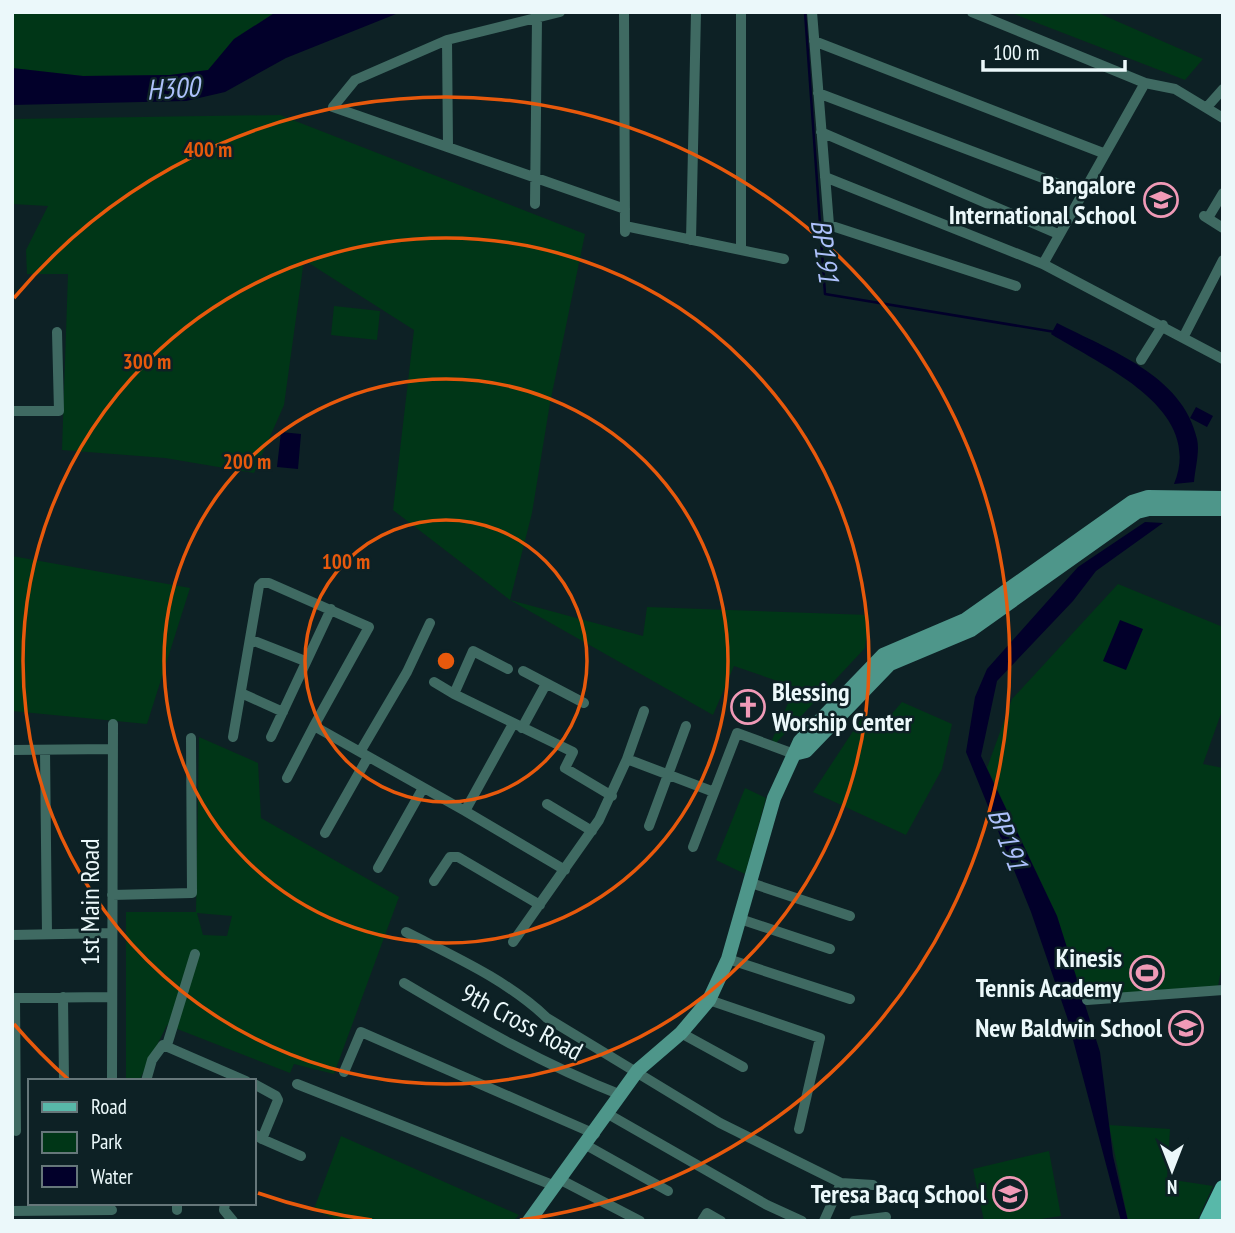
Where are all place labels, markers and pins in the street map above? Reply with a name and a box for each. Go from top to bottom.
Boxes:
place label: Bangalore International School [949,168,1137,231]
school or university icon: Bangalore International School [1142,181,1180,219]
centre of rings [434,649,458,673]
place label: Blessing Worship Center [771,675,913,738]
church icon: Blessing Worship Center [729,688,767,726]
place label: Kinesis Tennis Academy [976,941,1123,1004]
sports icon: Kinesis Tennis Academy [1128,954,1166,992]
school or university icon: New Baldwin School [1167,1009,1205,1047]
place label: New Baldwin School [975,1011,1163,1044]
school or university icon: Teresa Bacq School [991,1175,1029,1213]
place label: Teresa Bacq School [811,1177,987,1210]

